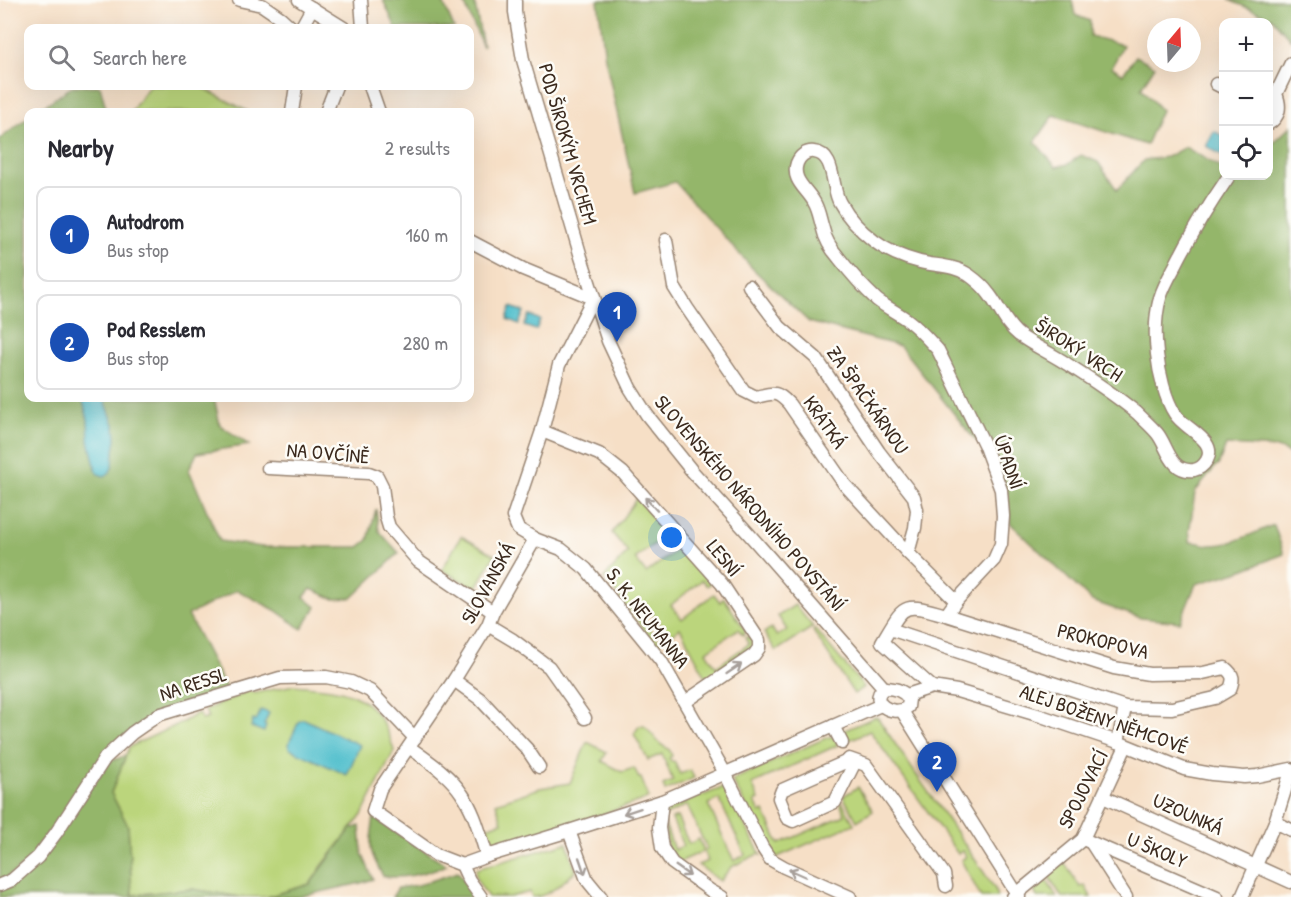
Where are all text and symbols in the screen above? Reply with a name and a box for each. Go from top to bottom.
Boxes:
north arrow [1147,18,1201,72]
map controls [1219,18,1273,180]
button: + [1219,18,1273,72]
search box [24,24,474,90]
icon: search [45,41,78,74]
text: Search here [93,42,187,72]
street label: POD ŠIROKÝM VRCHEM [533,60,604,227]
button: − [1219,72,1273,126]
button: locate [1219,126,1273,180]
text: Nearby [48,130,114,165]
text: 2 results [385,134,450,161]
text: Autodrom [107,206,184,236]
text: 1 [66,221,73,248]
text: 160 m [406,221,448,248]
text: Bus stop [107,236,169,263]
pin: 1 [598,292,636,342]
street label: ŠIROKÝ VRCH [1031,311,1128,388]
text: Pod Resslem [107,314,205,344]
text: 2 [65,329,74,356]
text: 280 m [403,329,448,356]
street label: ZA ŠPAČKÁRNOU [821,340,916,459]
text: Bus stop [107,344,169,371]
street label: SLOVENSKÉHO NÁRODNÍHO POVSTÁNÍ [649,389,852,616]
street label: KRÁTKÁ [797,390,853,454]
street label: ÚPADNÍ [988,431,1031,492]
street label: NA OVČÍNĚ [286,435,370,470]
one-way arrow [644,497,658,512]
your location [657,523,686,552]
street label: LESNÍ [701,533,748,582]
street label: SLOVANSKÁ [454,537,521,628]
street label: S. K. NEUMANNA [601,562,696,674]
street label: PROKOPOVA [1055,616,1152,665]
street label: NA RESSL [156,660,230,707]
one-way arrow [725,663,741,675]
street label: ALEJ BOŽENY NĚMCOVÉ [1017,677,1192,760]
pin: 2 [918,742,956,792]
street label: SPOJOVACÍ [1051,745,1114,833]
street label: UZOUNKÁ [1149,786,1228,841]
one-way arrow [623,806,642,817]
street label: U ŠKOLY [1123,825,1191,874]
one-way arrow [577,856,588,875]
one-way arrow [674,865,690,877]
one-way arrow [788,867,806,878]

